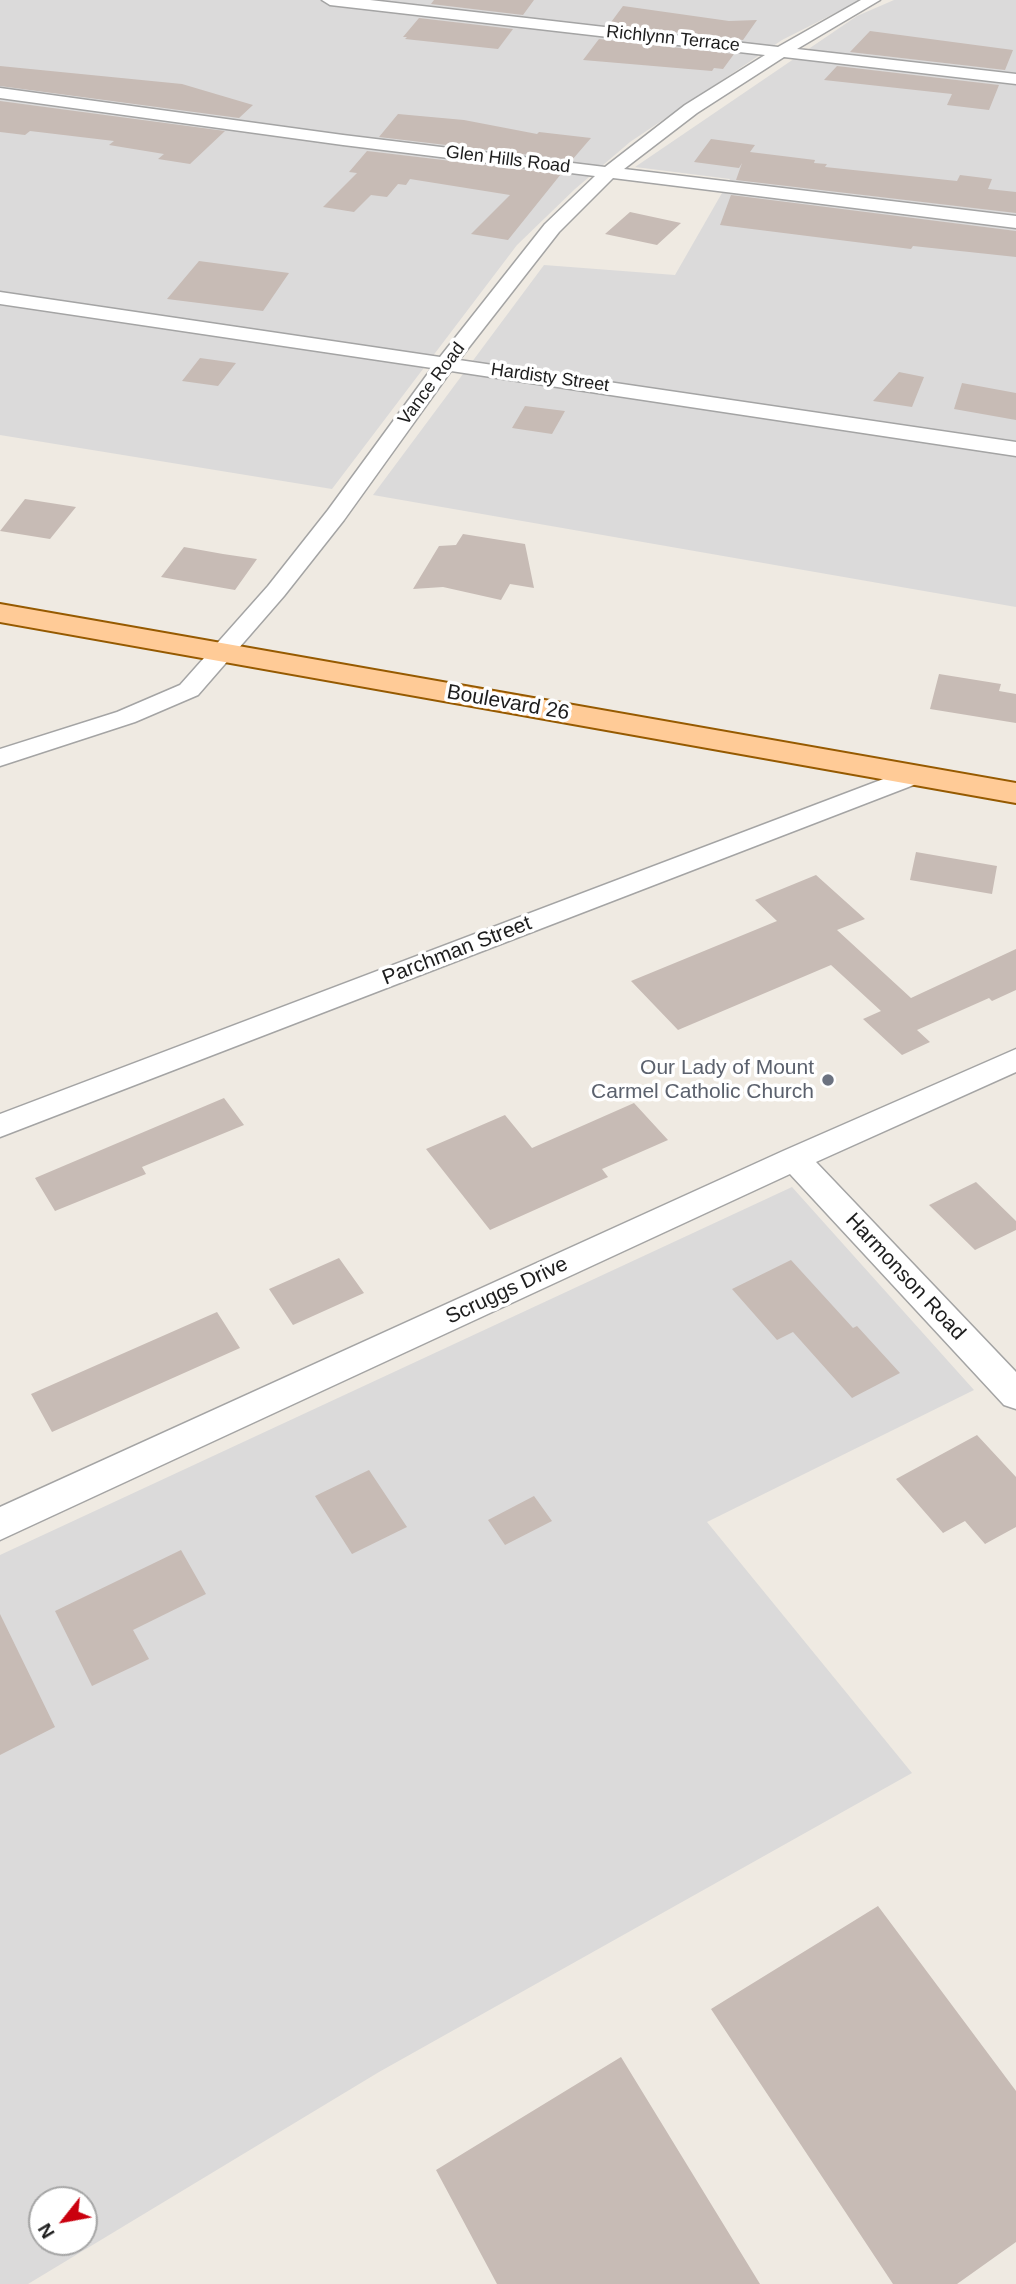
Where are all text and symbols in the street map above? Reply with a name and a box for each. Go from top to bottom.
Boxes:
street label: Richlynn Terrace [605,21,741,57]
street label: Glen Hills Road [445,142,571,178]
street label: Vance Road [394,338,470,430]
street label: Hardisty Street [490,359,610,397]
street label: Boulevard 26 [445,680,571,726]
street label: Parchman Street [379,911,535,991]
place label: Our Lady of Mount Carmel Catholic Church [591,1055,814,1105]
marker: Our Lady of Mount Carmel Catholic Church [820,1072,836,1088]
street label: Harmonson Road [840,1208,970,1346]
street label: Scruggs Drive [442,1252,572,1330]
north arrow [28,2186,98,2256]
text: N [34,2220,59,2242]

